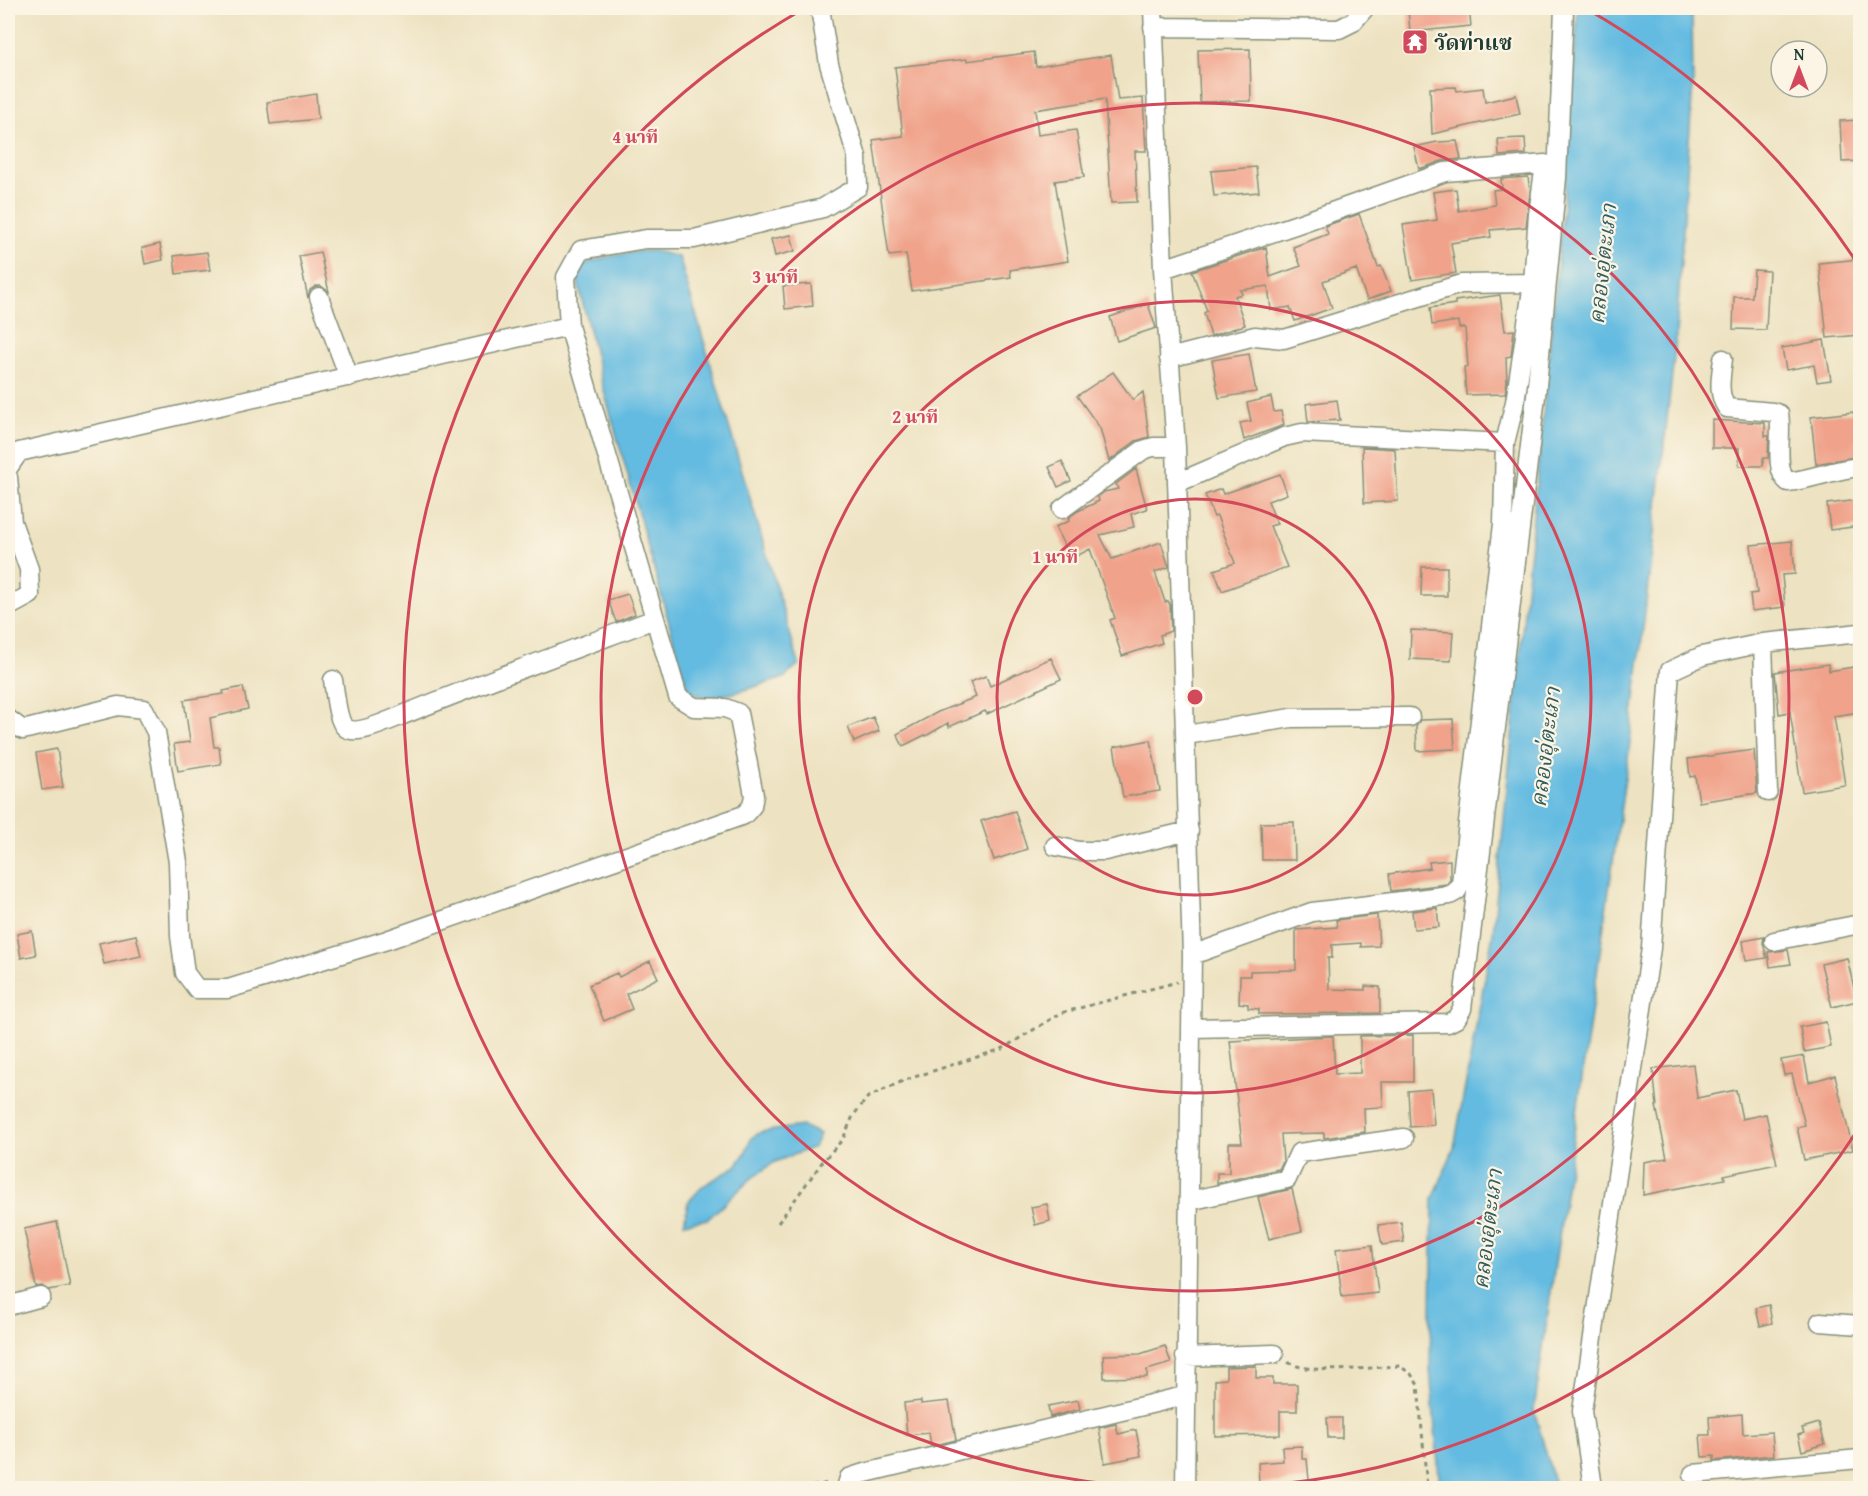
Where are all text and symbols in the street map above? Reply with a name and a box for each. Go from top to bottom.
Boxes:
temple icon: วัดท่าแซ [1400,27,1430,57]
place label: วัดท่าแซ [1434,27,1512,58]
north arrow [1769,39,1829,99]
text: N [1794,42,1805,66]
text: 4 นาที [612,123,658,150]
water label: คลองอุ่ตะเภา [1580,201,1624,326]
text: 3 นาที [752,263,798,290]
text: 2 นาที [892,403,938,430]
text: 1 นาที [1032,543,1078,570]
water label: คลองอุ่ตะเภา [1522,684,1568,809]
centre of rings [1185,687,1205,707]
water label: คลองอุ่ตะเภา [1464,1166,1510,1291]

